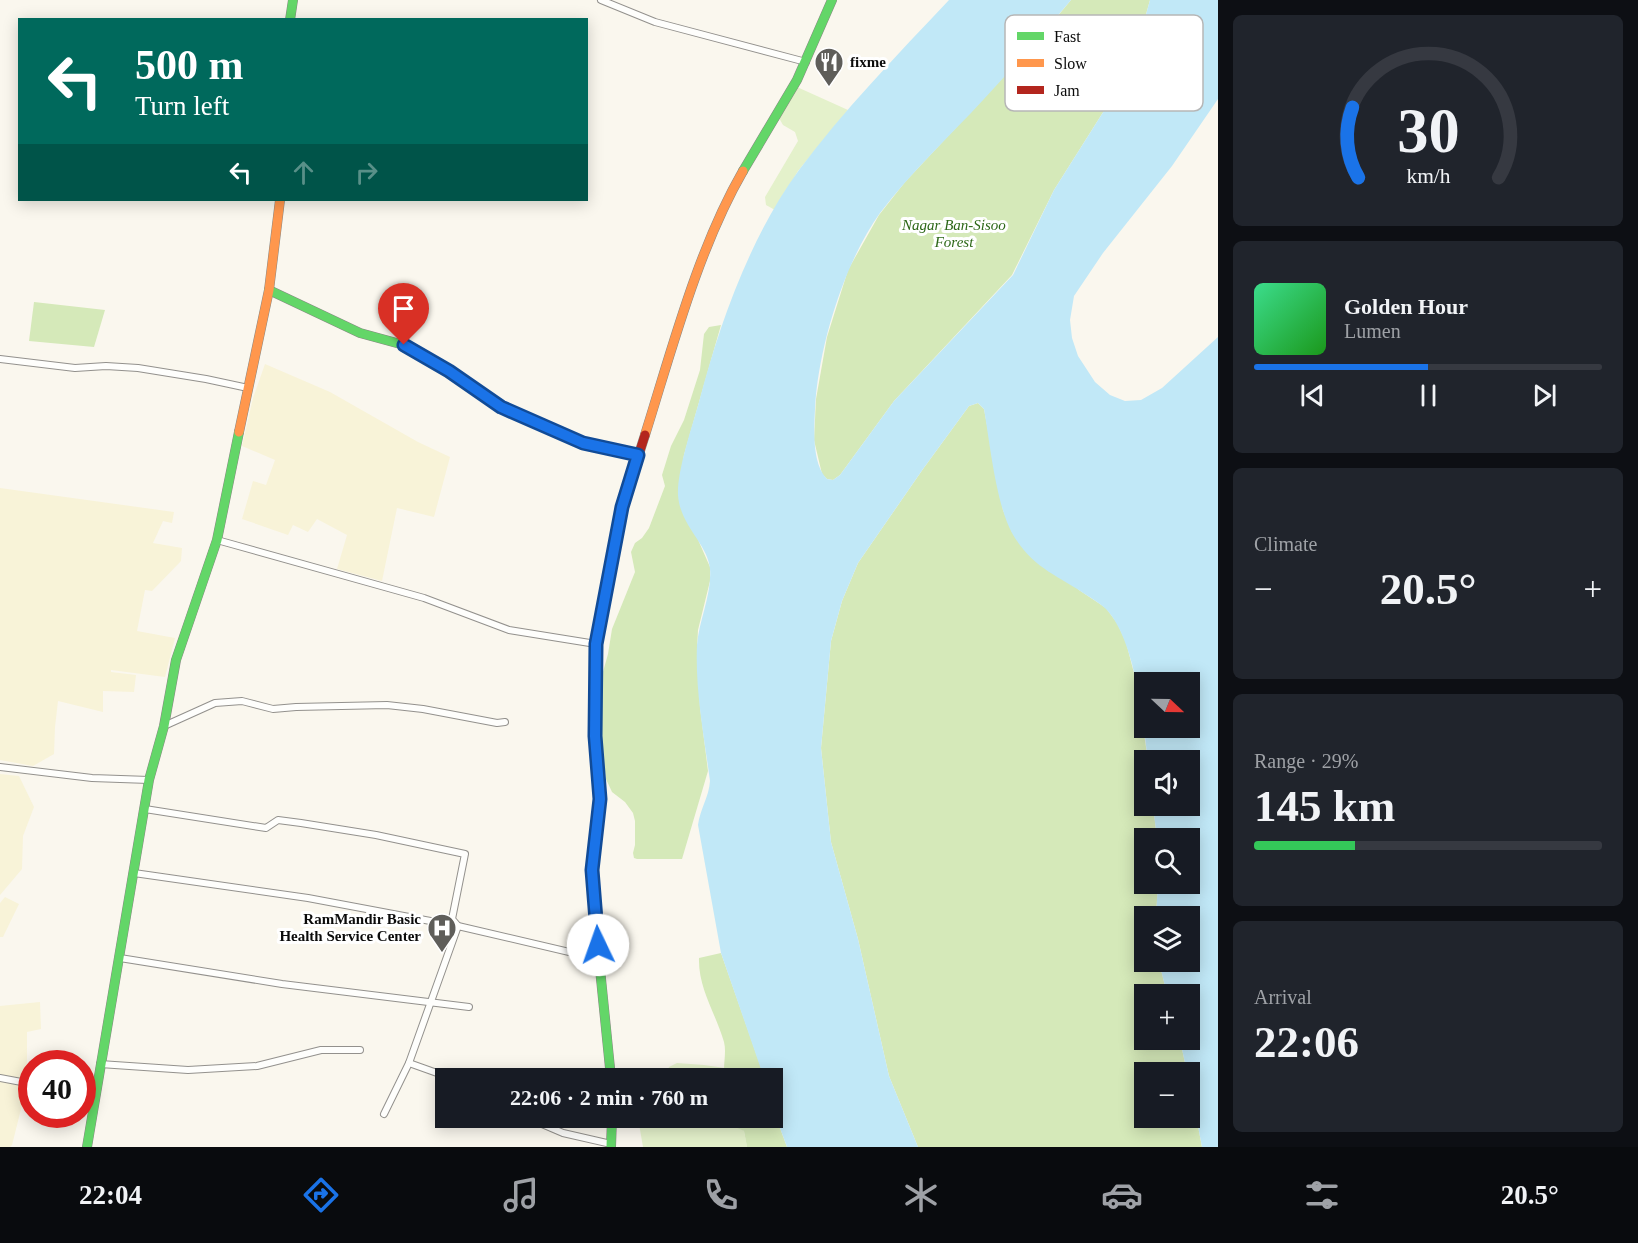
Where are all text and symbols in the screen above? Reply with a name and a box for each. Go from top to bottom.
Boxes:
legend [1005,15,1203,111]
text: Fast [1054,28,1081,45]
icon: left [36,42,114,120]
text: 500 m [135,42,244,88]
restaurant icon: fixme [813,46,845,88]
place label: fixme [850,54,886,70]
text: Slow [1054,55,1087,72]
text: Jam [1054,82,1080,99]
text: Turn left [135,91,229,121]
text: 30 [1397,96,1459,165]
icon: left [224,156,257,189]
icon: ahead [287,156,320,189]
icon: right [350,156,383,189]
text: km/h [1406,164,1450,188]
park label: Nagar Ban-Sisoo Forest [901,217,1006,250]
pin [378,283,429,345]
icon: arrive [387,292,420,325]
text: Golden Hour [1344,294,1468,319]
text: Lumen [1344,320,1401,342]
icon: previous [1296,379,1329,412]
icon: pause [1412,379,1445,412]
icon: next [1528,379,1561,412]
text: Climate [1254,533,1317,555]
text: 20.5° [1380,564,1476,614]
text: − [1254,571,1273,607]
text: + [1583,571,1602,607]
north arrow [1134,672,1200,738]
map controls [1134,672,1200,1128]
button: sound [1134,750,1200,816]
text: Range · 29% [1254,750,1358,772]
text: 145 km [1254,781,1395,831]
button: search [1134,828,1200,894]
button: layers [1134,906,1200,972]
place label: RamMandir Basic Health Service Center [279,911,421,944]
hospital icon: RamMandir Basic Health Service Center [426,912,458,954]
position arrow [566,913,630,977]
button: + [1134,984,1200,1050]
text: Arrival [1254,986,1312,1008]
text: 22:06 [1254,1017,1359,1067]
speed limit sign: 40 [18,1050,96,1128]
button: − [1134,1062,1200,1128]
text: 22:06 · 2 min · 760 m [510,1085,708,1110]
icon: directions [300,1174,342,1216]
icon: music [500,1174,542,1216]
icon: phone [700,1174,742,1216]
icon: climate [900,1174,942,1216]
icon: car [1101,1174,1143,1216]
icon: filters [1301,1174,1343,1216]
text: 22:04 [79,1180,142,1210]
text: 20.5° [1501,1180,1559,1210]

